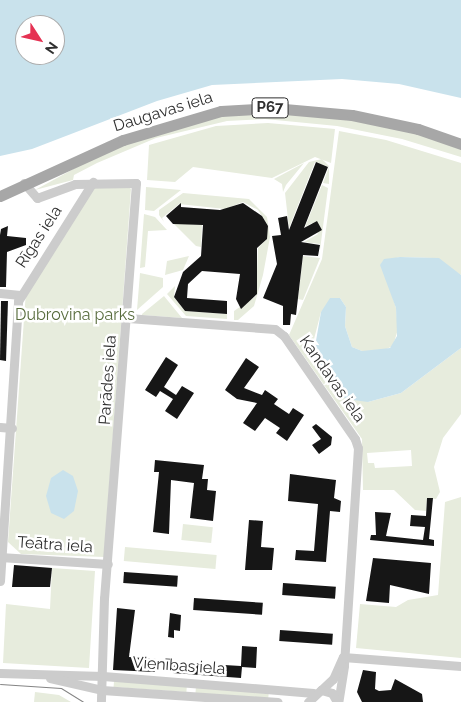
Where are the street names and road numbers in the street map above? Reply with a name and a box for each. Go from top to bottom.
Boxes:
street label: Daugavas iela [111,88,215,136]
road number: P67 [251,96,289,120]
street label: Rīgas iela [12,202,66,272]
street label: Kandavas iela [295,332,369,426]
street label: Parādes iela [95,334,121,426]
street label: Teātra iela [17,533,93,557]
street label: Vienības iela [132,653,226,679]

